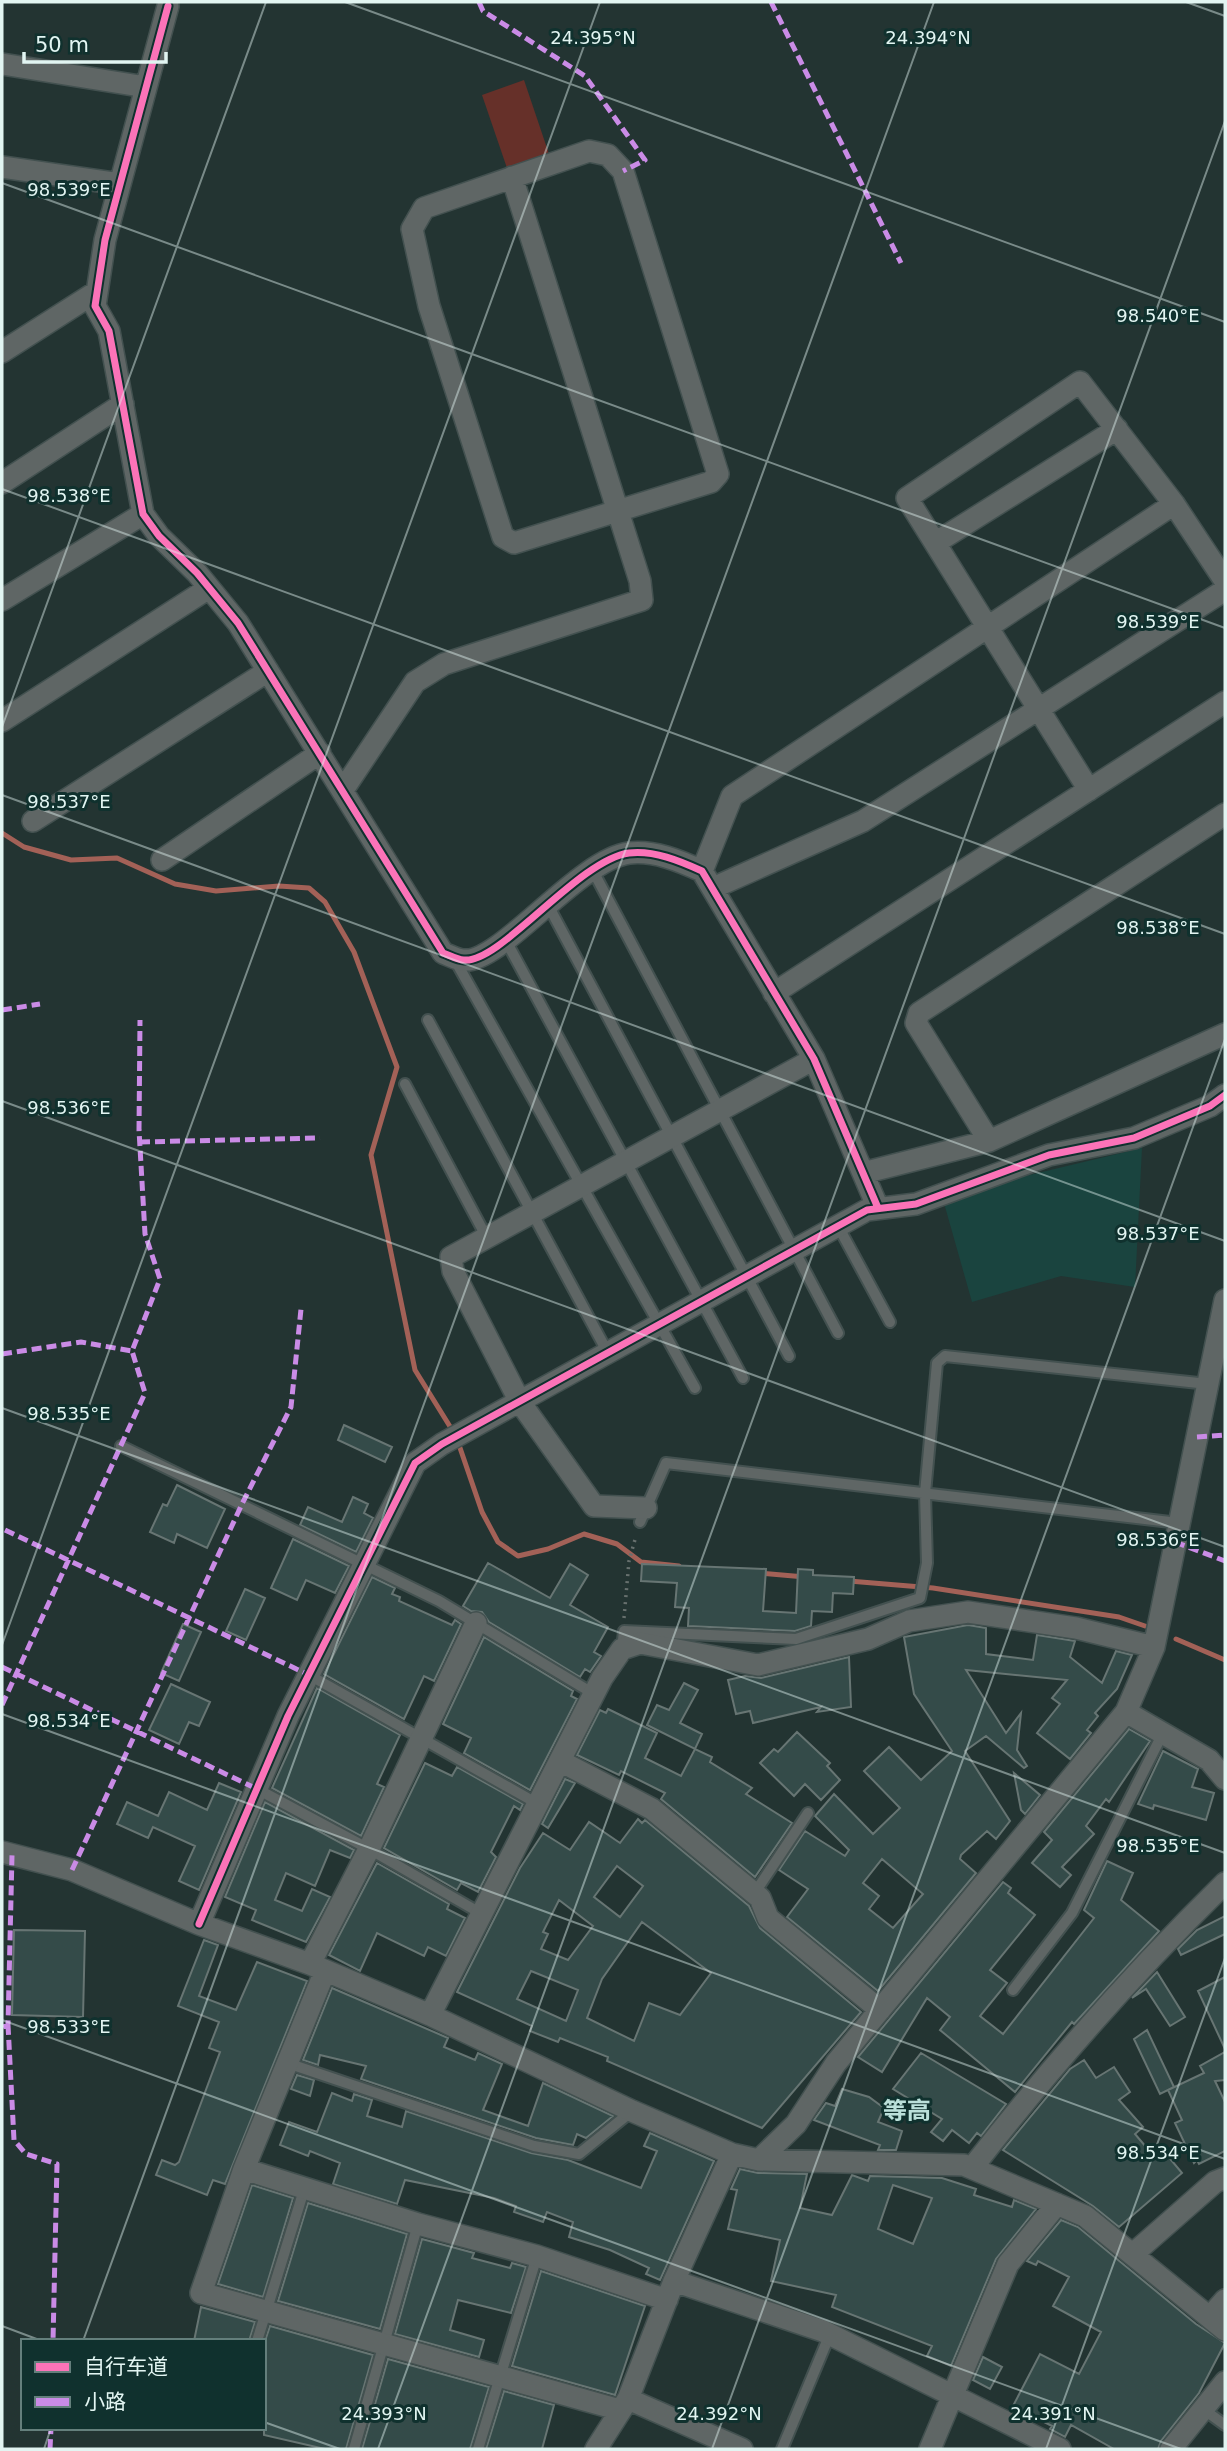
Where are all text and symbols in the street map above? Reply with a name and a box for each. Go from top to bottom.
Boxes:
scale bar [24,21,166,65]
text: 24.395°N [550,27,636,48]
text: 24.394°N [885,27,971,48]
text: 50 m [35,33,89,57]
text: 98.539°E [27,179,111,200]
text: 98.540°E [1116,305,1200,326]
text: 98.538°E [27,485,111,506]
text: 98.539°E [1116,611,1200,632]
text: 98.537°E [27,791,111,812]
text: 98.538°E [1116,917,1200,938]
text: 98.536°E [27,1097,111,1118]
text: 98.537°E [1116,1223,1200,1244]
text: 98.535°E [27,1403,111,1424]
text: 98.536°E [1116,1529,1200,1550]
text: 98.534°E [27,1710,111,1731]
text: 98.535°E [1116,1835,1200,1856]
text: 98.533°E [27,2016,111,2037]
district label: 等高 [883,2097,931,2125]
text: 98.534°E [1116,2142,1200,2163]
legend [21,2339,266,2430]
text: 自行车道 [84,2355,168,2379]
text: 小路 [84,2390,126,2414]
text: 24.393°N [341,2403,427,2424]
text: 24.392°N [676,2403,762,2424]
text: 24.391°N [1010,2403,1096,2424]

